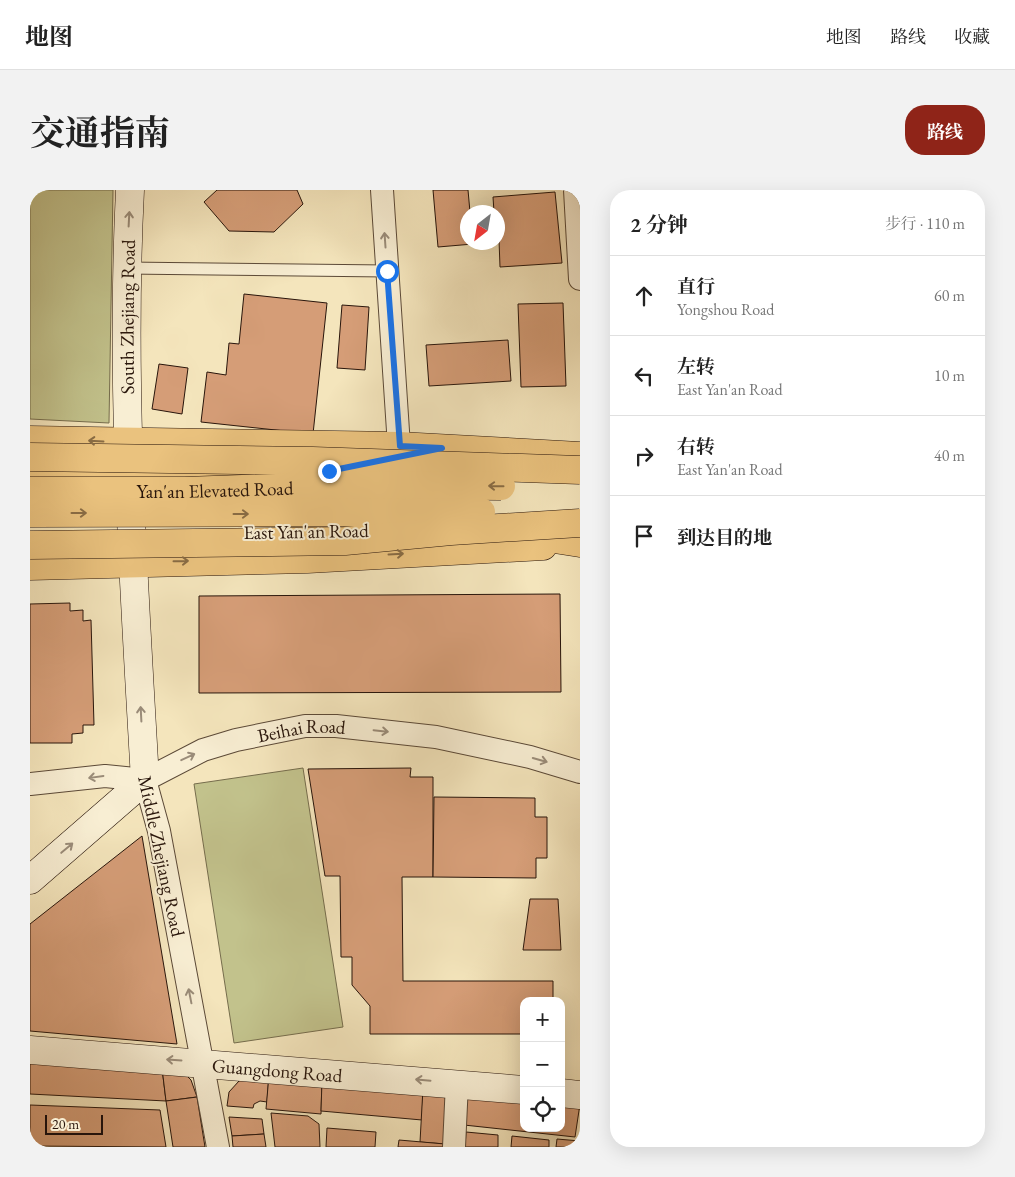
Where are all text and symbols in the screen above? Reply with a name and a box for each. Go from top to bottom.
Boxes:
text: 地图 [25,21,73,52]
text: 地图 [826,25,862,48]
text: 路线 [890,25,926,48]
text: 收藏 [954,25,990,48]
button: 路线 [905,105,985,155]
text: 交通指南 [30,110,170,155]
north arrow [460,205,505,250]
one-way arrow [124,211,133,227]
text: 2 分钟 [630,211,688,238]
text: 步行 · 110 m [885,213,965,234]
one-way arrow [381,232,390,248]
street label: South Zhejiang Road [115,239,141,395]
route start [376,260,399,283]
text: 直行 [677,274,715,299]
icon: ahead [630,282,658,310]
text: 60 m [934,285,965,306]
text: Yongshou Road [677,299,774,320]
text: 左转 [677,354,715,379]
icon: left [630,362,658,390]
text: 10 m [934,365,965,386]
text: East Yan'an Road [677,379,783,400]
text: 右转 [677,434,715,459]
one-way arrow [88,436,104,445]
icon: right [630,442,658,470]
text: 40 m [934,445,965,466]
text: East Yan'an Road [677,459,783,480]
route end [318,460,341,483]
street label: Yan'an Elevated Road [137,475,294,504]
one-way arrow [489,481,505,491]
one-way arrow [70,508,86,518]
one-way arrow [232,509,249,519]
street label: East Yan'an Road [243,518,369,545]
icon: arrive [630,522,658,550]
text: 到达目的地 [677,525,772,550]
one-way arrow [387,550,403,559]
one-way arrow [173,557,189,566]
one-way arrow [137,706,146,722]
street label: Beihai Road [255,714,347,748]
one-way arrow [372,726,388,736]
one-way arrow [180,752,195,762]
one-way arrow [532,756,548,766]
one-way arrow [89,773,105,783]
street label: Middle Zhejiang Road [132,773,191,939]
one-way arrow [61,843,74,854]
one-way arrow [185,988,195,1004]
map controls [520,997,565,1132]
button: + [520,997,565,1042]
button: − [520,1042,565,1087]
street label: Guangdong Road [211,1053,344,1088]
one-way arrow [166,1056,182,1065]
one-way arrow [415,1075,431,1085]
button: locate [520,1087,565,1132]
scale bar [45,1112,102,1135]
text: 20 m [52,1115,79,1133]

